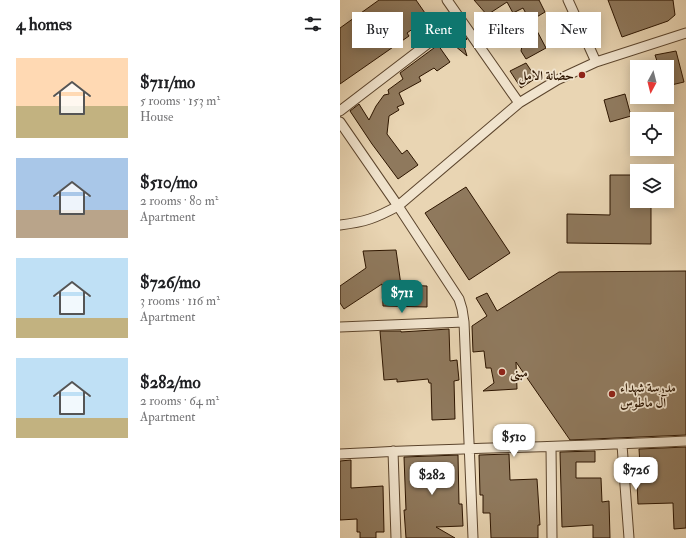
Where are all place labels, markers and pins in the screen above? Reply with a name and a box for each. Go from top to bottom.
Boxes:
place label: حضانة الامل [518,68,574,85]
marker: حضانة الامل [577,70,587,80]
pin: $711 [378,280,426,314]
place label: مبنى [510,365,528,382]
marker: مبنى [497,367,507,377]
place label: مدرسة شهداء آل ماطوس [620,380,676,411]
marker: مدرسة شهداء آل ماطوس [607,389,617,399]
pin: $510 [490,424,538,458]
pin: $726 [612,457,660,491]
pin: $282 [408,462,456,496]

